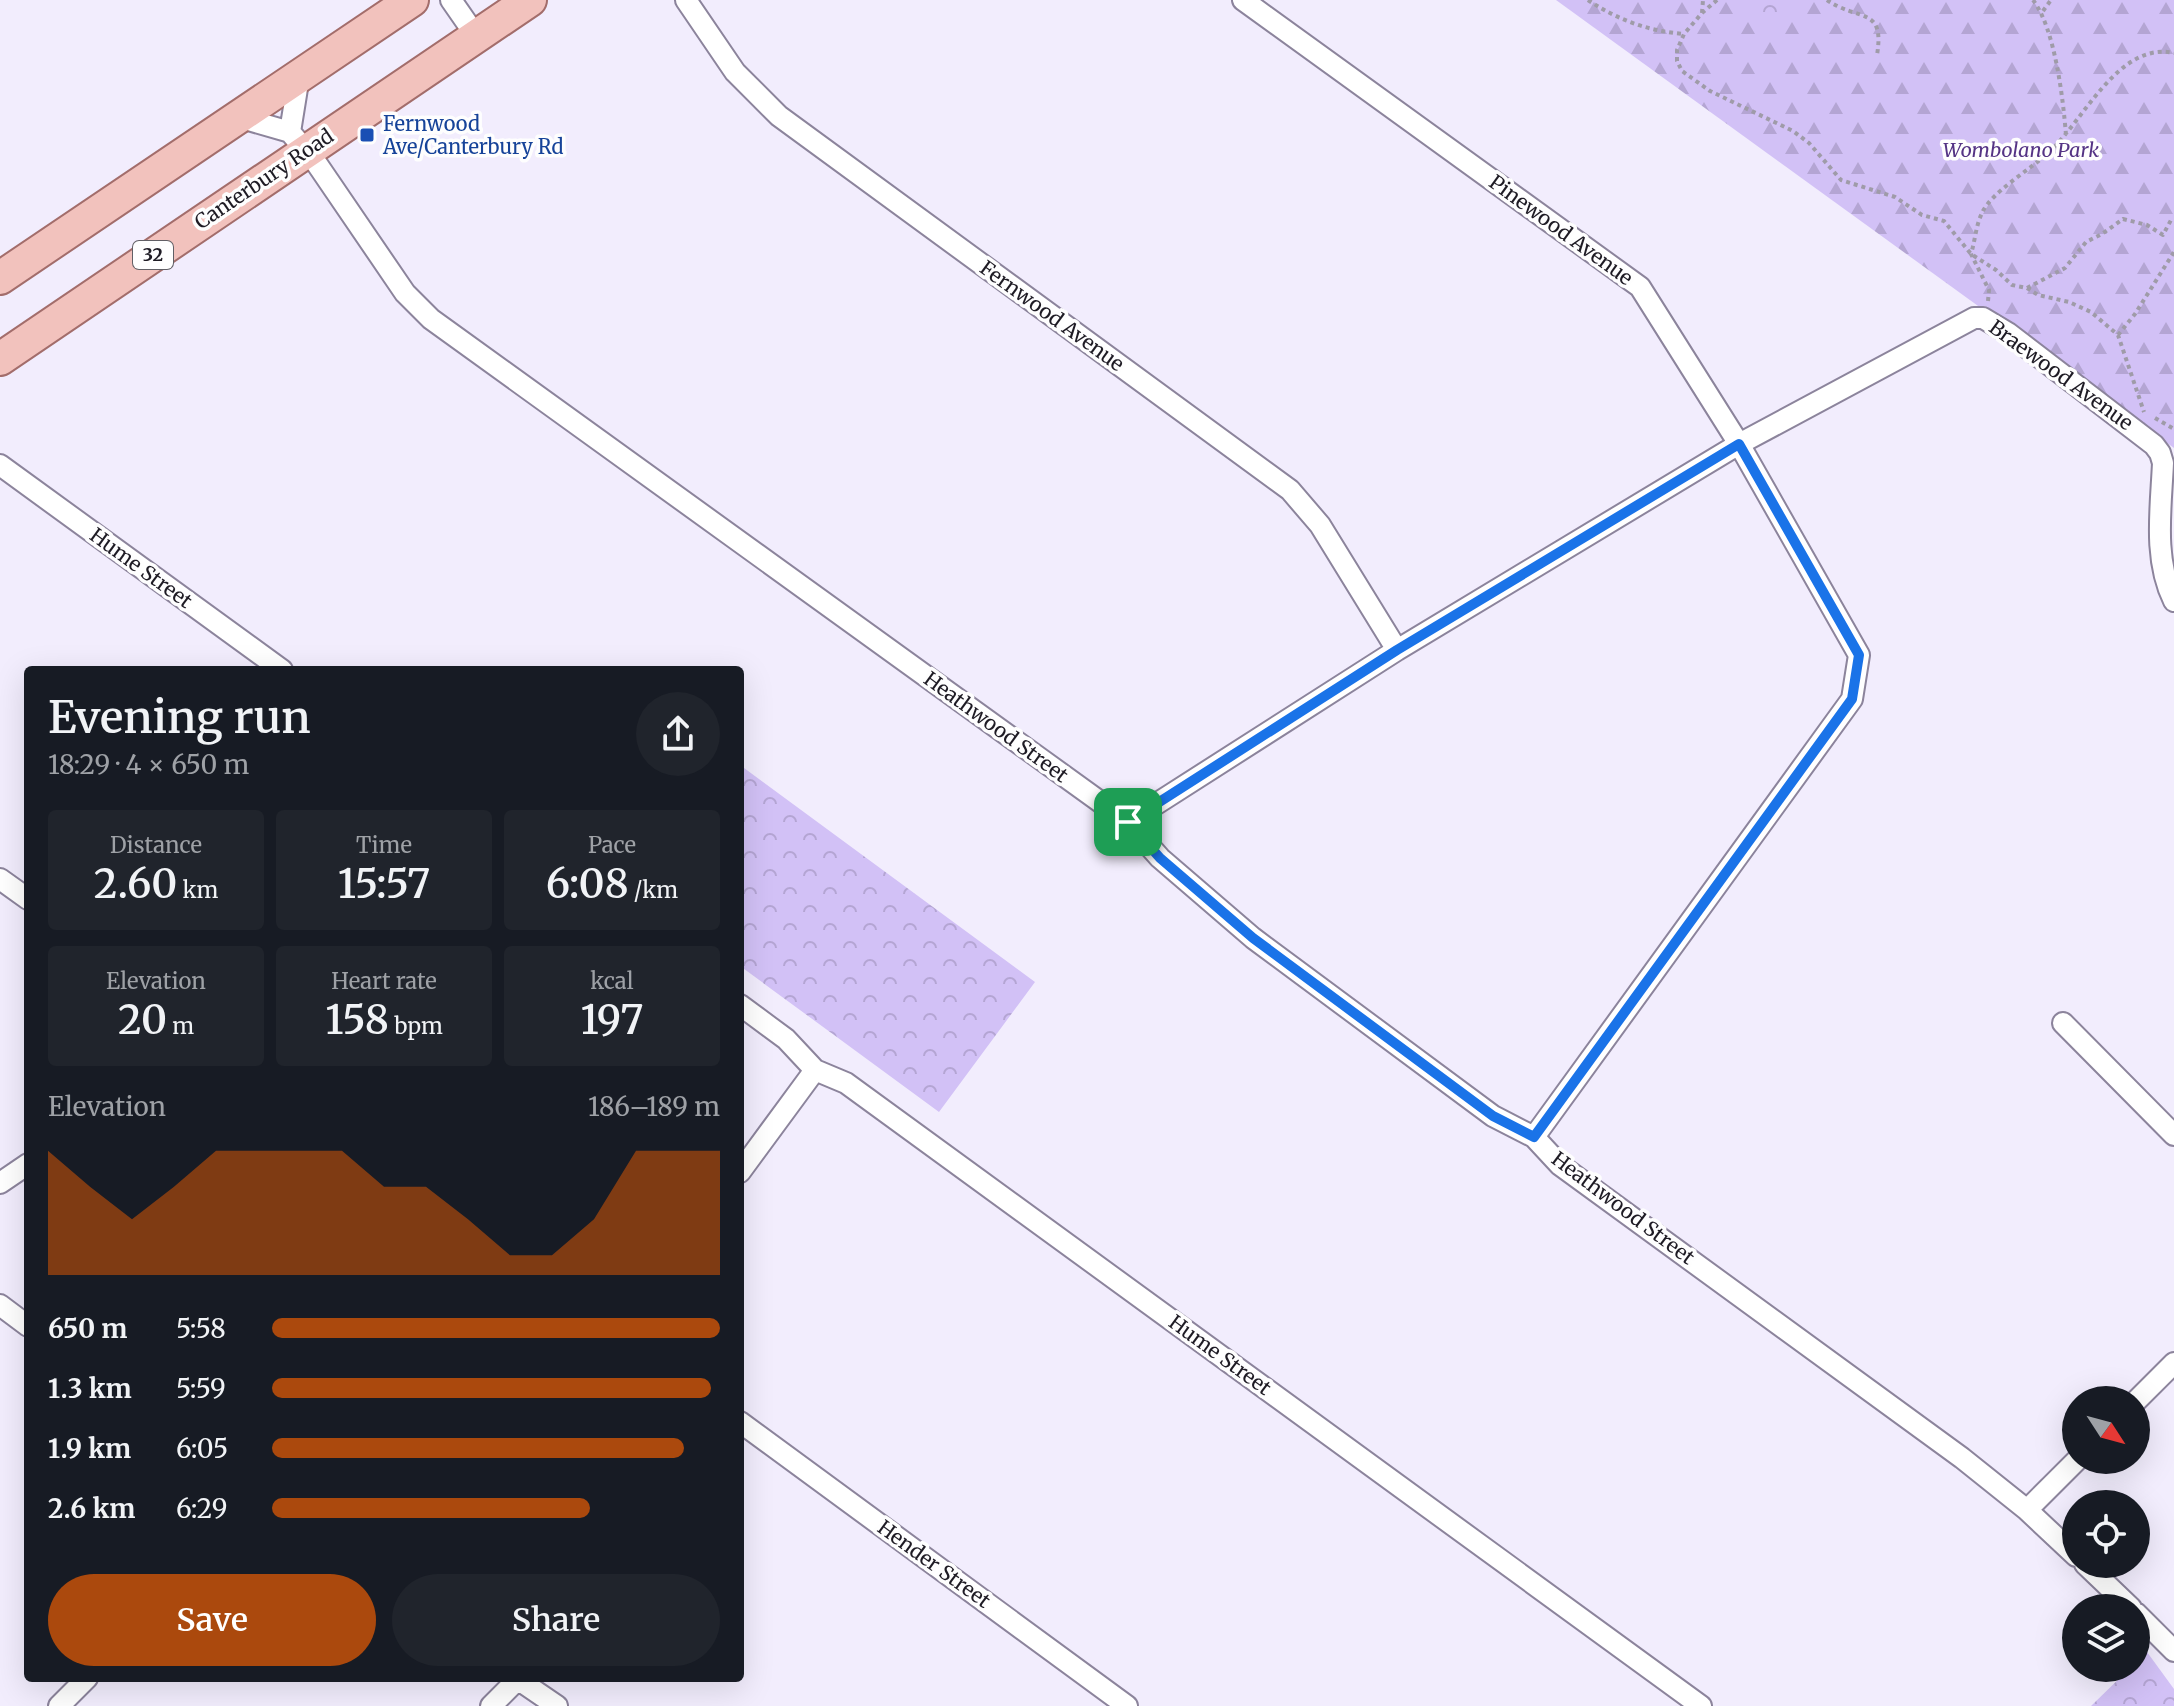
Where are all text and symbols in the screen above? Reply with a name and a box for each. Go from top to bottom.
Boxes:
place label: Fernwood Ave/Canterbury Rd [382,111,563,159]
street label: Canterbury Road [190,123,338,234]
marker: Fernwood Ave/Canterbury Rd [358,126,376,144]
park label: Wombolano Park [1943,137,2099,162]
street label: Pinewood Avenue [1485,169,1638,290]
road number: 32 [133,241,173,269]
street label: Fernwood Avenue [975,255,1129,376]
street label: Braewood Avenue [1984,314,2138,435]
street label: Hume Street [85,522,197,613]
street label: Heathwood Street [919,666,1074,788]
text: Evening run [48,690,311,745]
button: share [636,692,720,776]
text: 18:29 · 4 × 650 m [48,748,249,781]
pin [1094,788,1162,856]
icon: arrive [1106,800,1150,844]
text: Distance [110,831,202,859]
text: Time [356,831,412,859]
text: Pace [588,831,636,859]
text: 2.60 [94,859,177,909]
text: 15:57 [338,859,430,909]
text: 6:08 [546,859,629,909]
text: km [177,876,218,904]
text: /km [629,876,678,904]
text: Elevation [106,967,206,995]
text: Heart rate [331,967,437,995]
text: kcal [590,967,634,995]
text: 20 [118,995,167,1045]
text: 158 [325,995,389,1045]
text: 197 [580,995,644,1045]
text: m [167,1012,194,1040]
text: bpm [389,1012,443,1040]
text: Elevation [48,1090,166,1123]
text: 186–189 m [588,1090,720,1123]
street label: Heathwood Street [1547,1146,1700,1270]
street label: Hume Street [1164,1309,1276,1400]
text: 650 m [48,1312,127,1345]
text: 5:58 [176,1312,226,1345]
text: 1.3 km [48,1372,132,1405]
text: 5:59 [176,1372,226,1405]
north arrow [2062,1386,2150,1474]
map controls [2062,1386,2150,1682]
text: 1.9 km [48,1432,131,1465]
text: 6:05 [176,1432,228,1465]
button: locate [2062,1490,2150,1578]
text: 2.6 km [48,1492,135,1525]
text: 6:29 [176,1492,227,1525]
street label: Hender Street [873,1514,996,1613]
button: Save [48,1574,376,1666]
button: Share [392,1574,720,1666]
button: layers [2062,1594,2150,1682]

